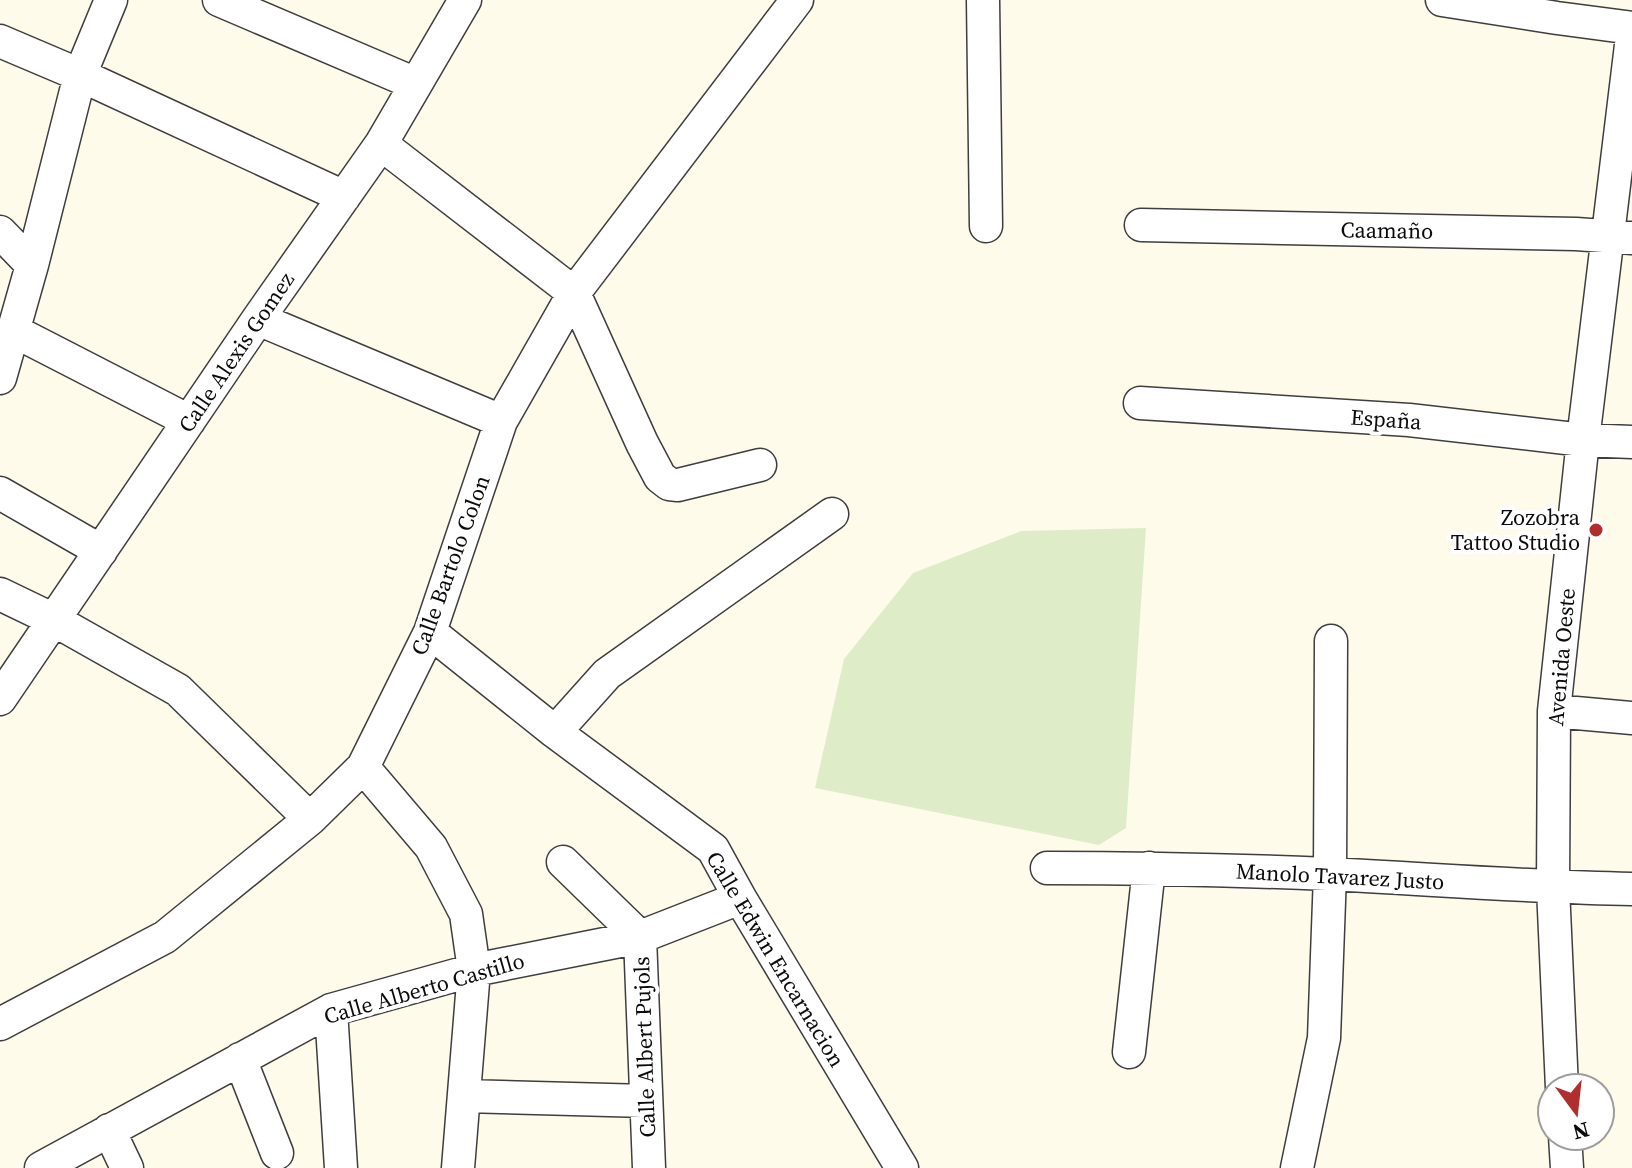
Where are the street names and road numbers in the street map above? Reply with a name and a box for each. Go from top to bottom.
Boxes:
street label: Caamaño [1340,214,1434,246]
street label: Calle Alexis Gomez [171,266,301,438]
street label: España [1350,402,1423,436]
street label: Calle Bartolo Colon [403,471,497,659]
street label: Avenida Oeste [1540,587,1582,727]
street label: Calle Edwin Encarnacion [700,845,852,1073]
street label: Manolo Tavarez Justo [1235,856,1445,896]
street label: Calle Alberto Castillo [320,945,528,1031]
street label: Calle Albert Pujols [626,956,662,1138]

